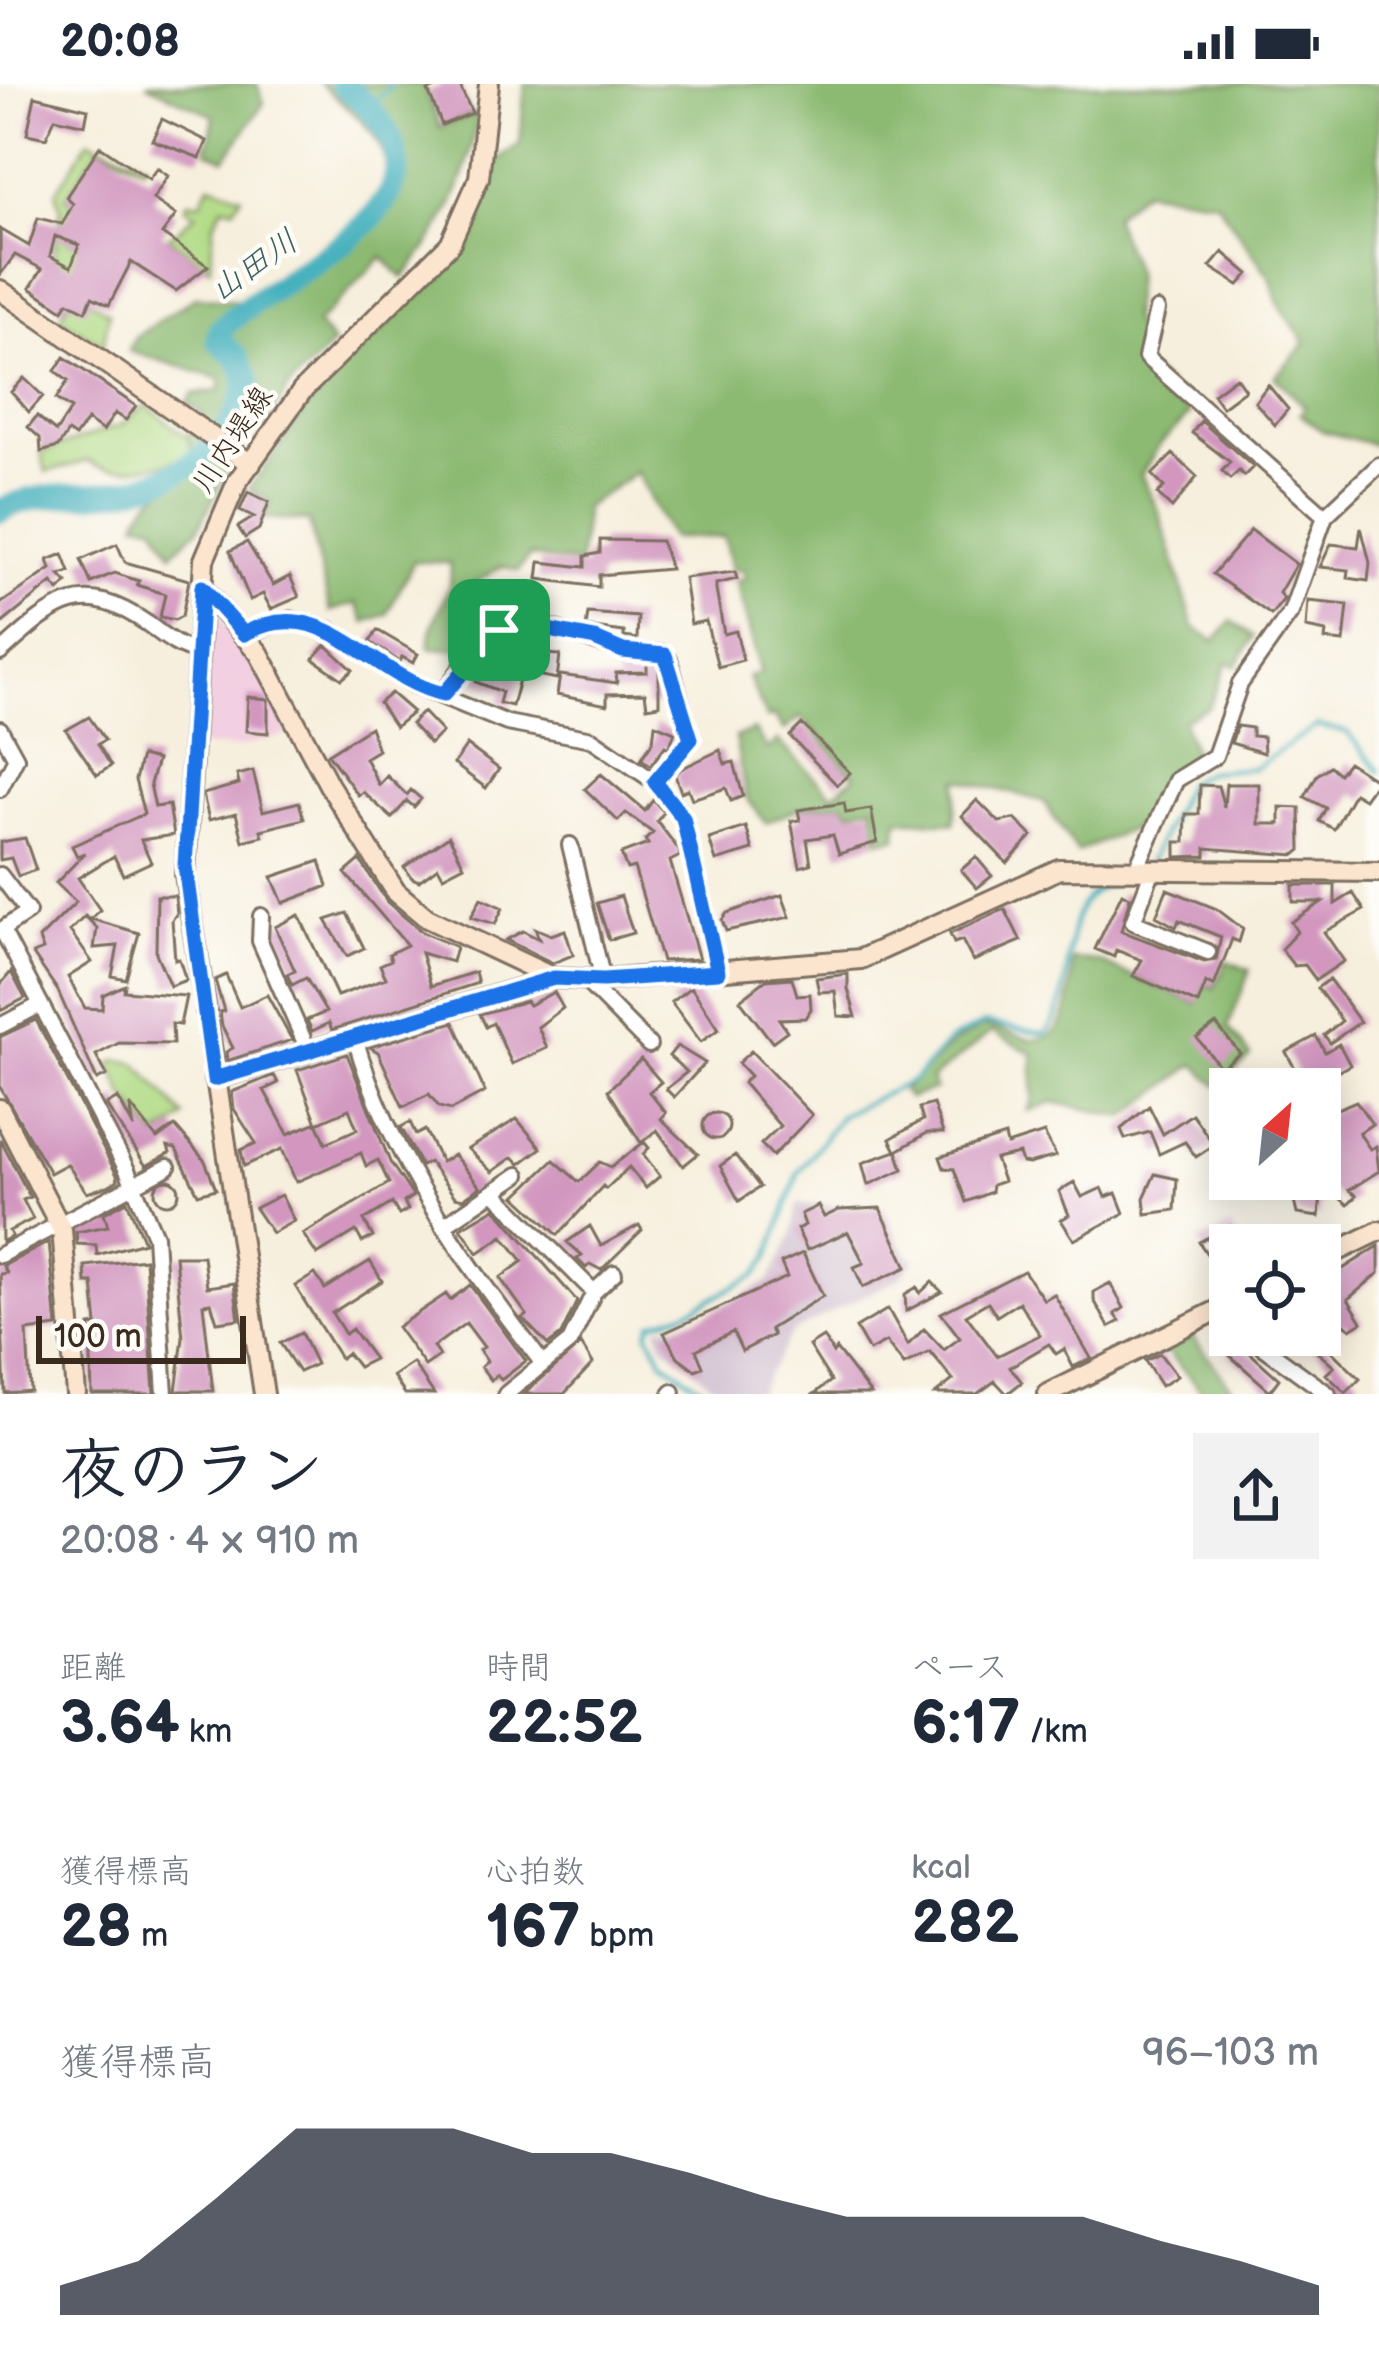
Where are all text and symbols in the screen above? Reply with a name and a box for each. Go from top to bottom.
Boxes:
text: 20:08 [60,15,180,70]
water label: 山田川 [202,221,306,311]
street label: 川内堤線 [185,380,281,500]
pin [448,579,550,681]
icon: arrive [466,597,532,663]
north arrow [1209,1068,1341,1200]
map controls [1209,1068,1341,1356]
button: locate [1209,1224,1341,1356]
scale bar [36,1310,246,1363]
text: 100 m [54,1317,142,1357]
text: 夜のラン [60,1433,324,1512]
button: share [1193,1433,1319,1559]
text: 20:08 · 4 × 910 m [60,1518,359,1565]
text: 距離 [60,1648,126,1688]
text: 時間 [486,1648,552,1688]
text: ペース [911,1648,1008,1688]
text: 3.64 [60,1688,180,1760]
text: 22:52 [486,1688,643,1760]
text: 6:17 [911,1688,1020,1760]
text: km [180,1712,232,1752]
text: /km [1020,1712,1088,1752]
text: kcal [911,1848,971,1888]
text: 獲得標高 [60,1852,192,1892]
text: 心拍数 [486,1852,585,1892]
text: 282 [911,1888,1019,1960]
text: 28 [60,1892,132,1964]
text: 167 [486,1892,580,1964]
text: m [132,1916,168,1956]
text: bpm [580,1916,654,1956]
text: 96–103 m [1142,2030,1319,2077]
text: 獲得標高 [60,2040,216,2087]

